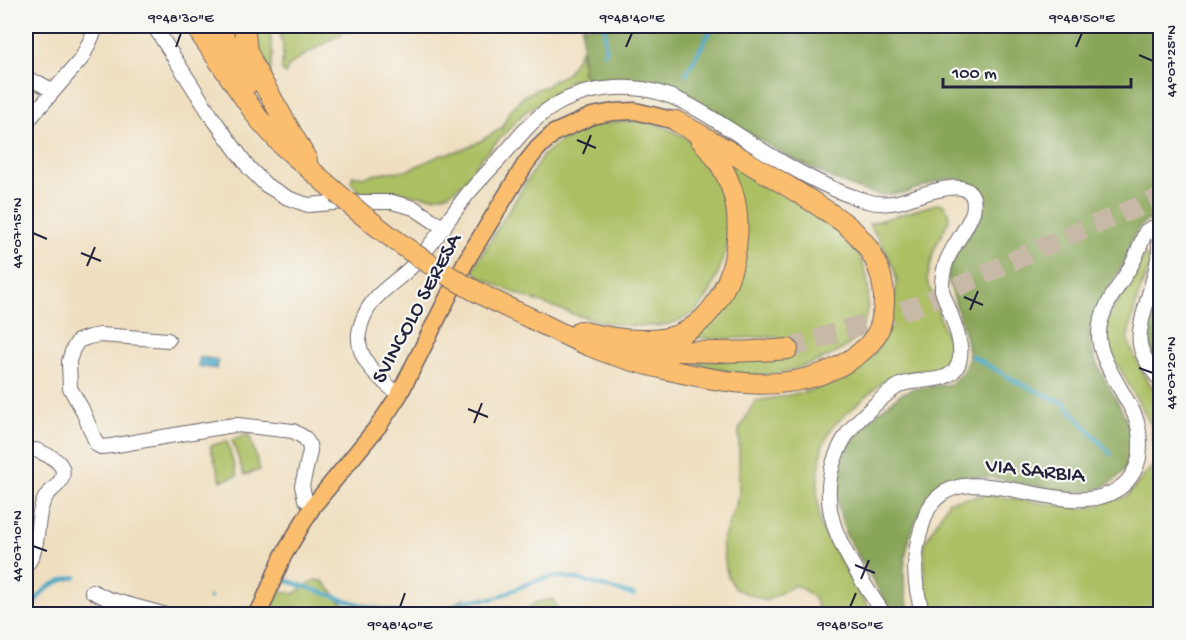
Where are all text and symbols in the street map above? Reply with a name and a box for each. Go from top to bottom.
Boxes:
text: 9°48'30"E [147,10,214,28]
text: 9°48'40"E [599,10,665,28]
text: 9°48'50"E [1048,10,1115,28]
text: 44°07'25"N [1163,25,1181,97]
scale bar [943,51,1130,89]
text: 100 m [951,64,997,85]
text: 44°07'15"N [9,197,27,269]
street label: SVINCOLO SERESA [368,229,469,388]
text: 44°07'20"N [1163,336,1181,409]
street label: VIA SARBIA [983,454,1087,490]
text: 44°07'10"N [9,510,27,582]
text: 9°48'40"E [367,617,433,635]
text: 9°48'50"E [816,617,883,635]

